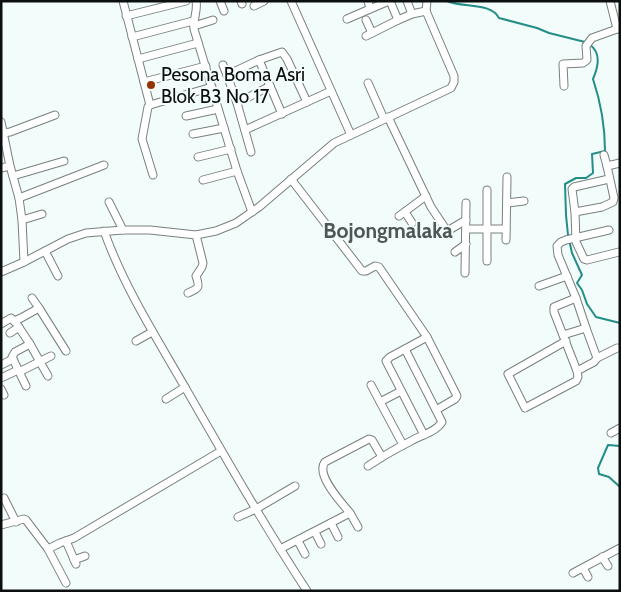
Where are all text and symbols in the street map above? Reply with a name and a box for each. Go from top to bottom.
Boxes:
place label: Pesona Boma Asri Blok B3 No 17 [161,63,305,108]
marker: Pesona Boma Asri Blok B3 No 17 [145,79,157,91]
district label: Bojongmalaka [323,218,453,243]

